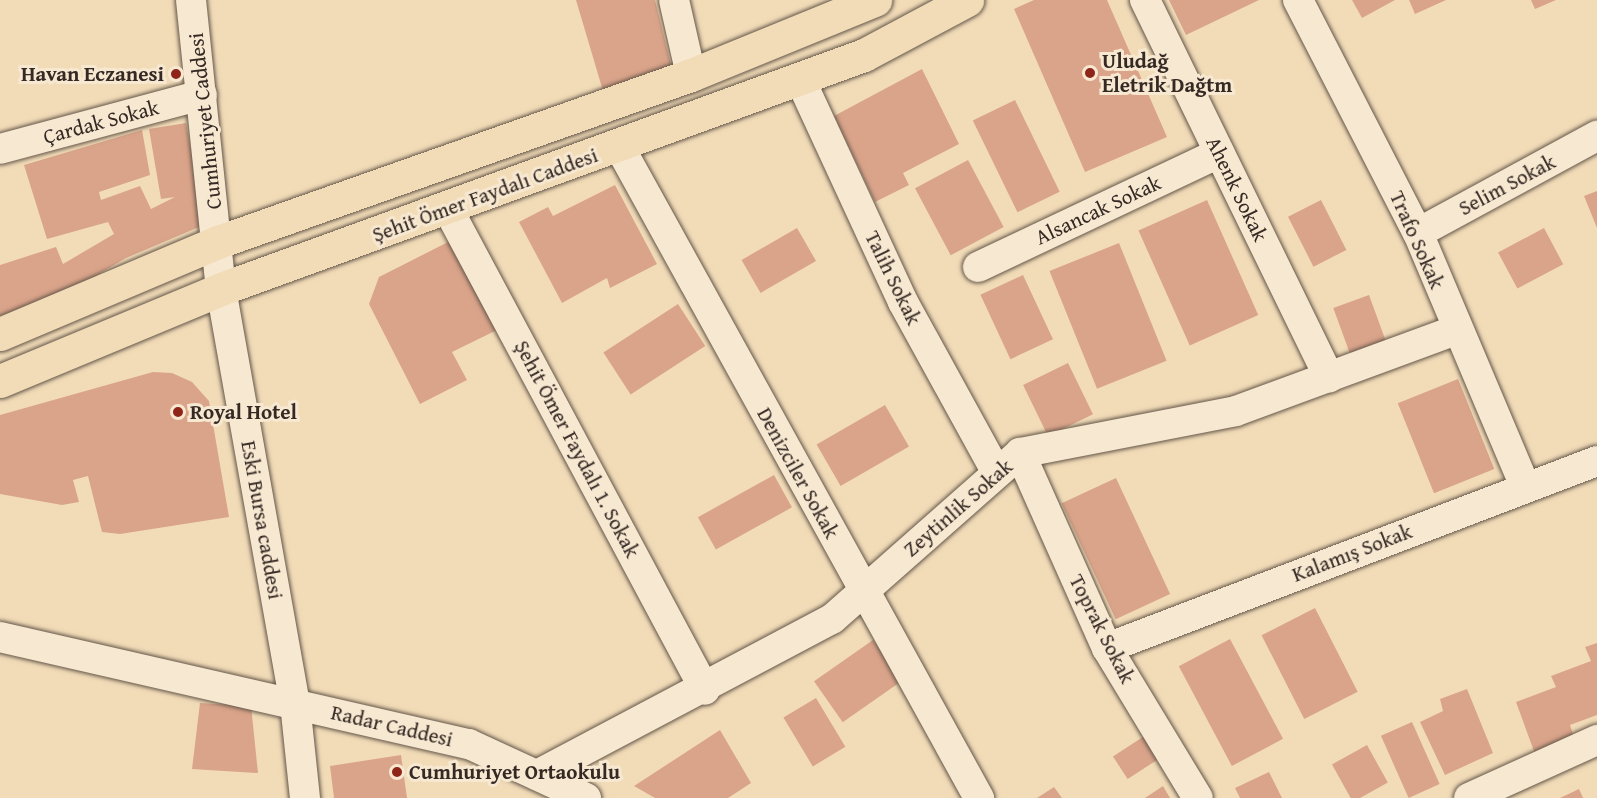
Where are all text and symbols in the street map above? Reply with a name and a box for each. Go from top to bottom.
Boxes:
street label: Cumhuriyet Caddesi [183,31,227,211]
place label: Uludağ Eletrik Dağtm [1102,48,1232,98]
place label: Havan Eczanesi [21,61,164,87]
marker: Uludağ Eletrik Dağtm [1083,66,1097,80]
marker: Havan Eczanesi [169,67,183,81]
street label: Çardak Sokak [41,95,161,149]
street label: Ahenk Sokak [1201,132,1273,246]
street label: Şehit Ömer Faydalı Caddesi [369,142,601,248]
street label: Selim Sokak [1454,149,1560,221]
street label: Alsancak Sokak [1031,170,1165,250]
street label: Trafo Sokak [1384,187,1450,293]
street label: Talih Sokak [859,227,927,329]
street label: Şehit Ömer Faydalı 1. Sokak [509,336,645,562]
place label: Royal Hotel [190,399,297,425]
street label: Denizciler Sokak [752,403,844,543]
marker: Royal Hotel [171,405,185,419]
street label: Eski Bursa caddesi [236,439,288,601]
street label: Zeytinlik Sokak [898,454,1018,562]
street label: Kalamış Sokak [1288,519,1416,587]
street label: Toprak Sokak [1064,570,1140,688]
street label: Radar Caddesi [329,700,455,752]
place label: Cumhuriyet Ortaokulu [409,759,620,785]
marker: Cumhuriyet Ortaokulu [390,765,404,779]

